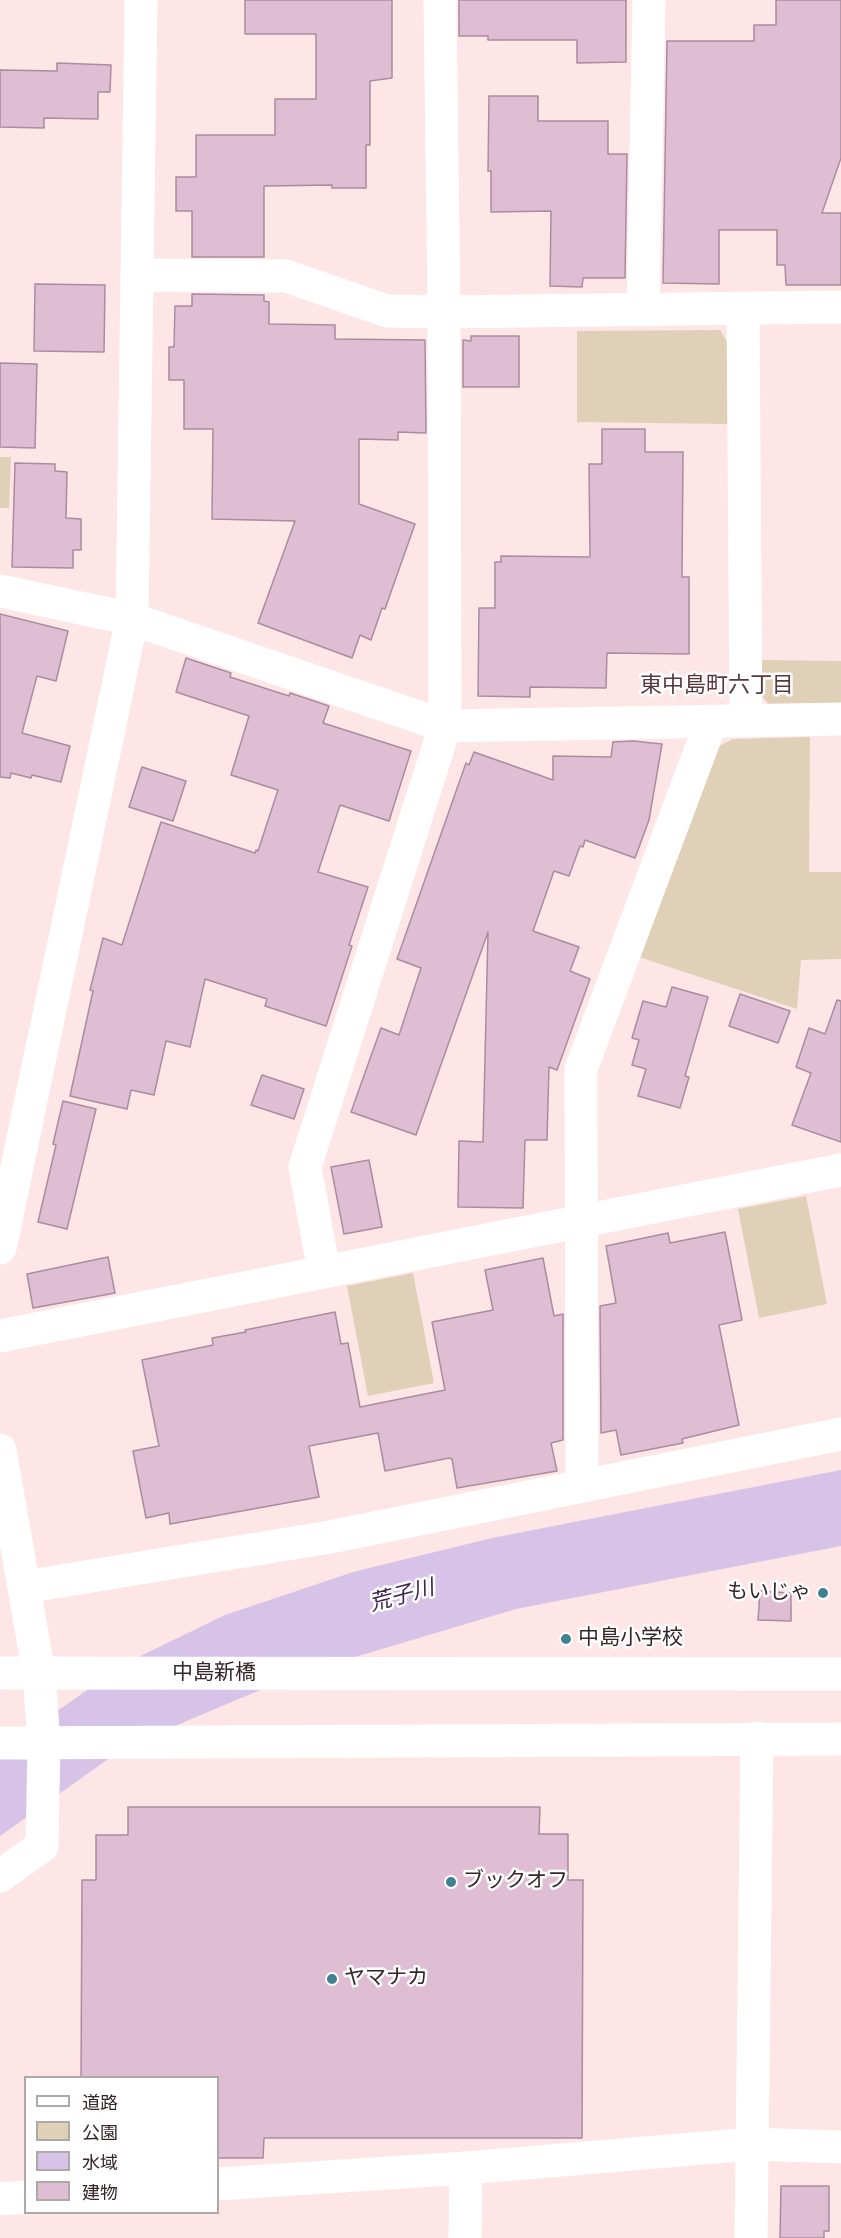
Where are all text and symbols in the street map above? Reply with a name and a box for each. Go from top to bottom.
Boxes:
district label: 東中島町六丁目 [640,674,794,700]
water label: 荒子川 [367,1576,437,1618]
place label: もいじゃ [727,1580,811,1606]
marker: もいじゃ [816,1586,830,1600]
place label: 中島小学校 [578,1626,683,1652]
marker: 中島小学校 [559,1632,573,1646]
street label: 中島新橋 [172,1661,256,1687]
place label: ブックオフ [463,1869,568,1895]
marker: ブックオフ [444,1875,458,1889]
place label: ヤマナカ [344,1966,428,1992]
marker: ヤマナカ [325,1972,339,1986]
legend [24,2076,219,2214]
text: 道路 [82,2091,118,2115]
text: 公園 [82,2121,118,2145]
text: 水域 [82,2151,118,2175]
text: 建物 [82,2181,118,2205]

